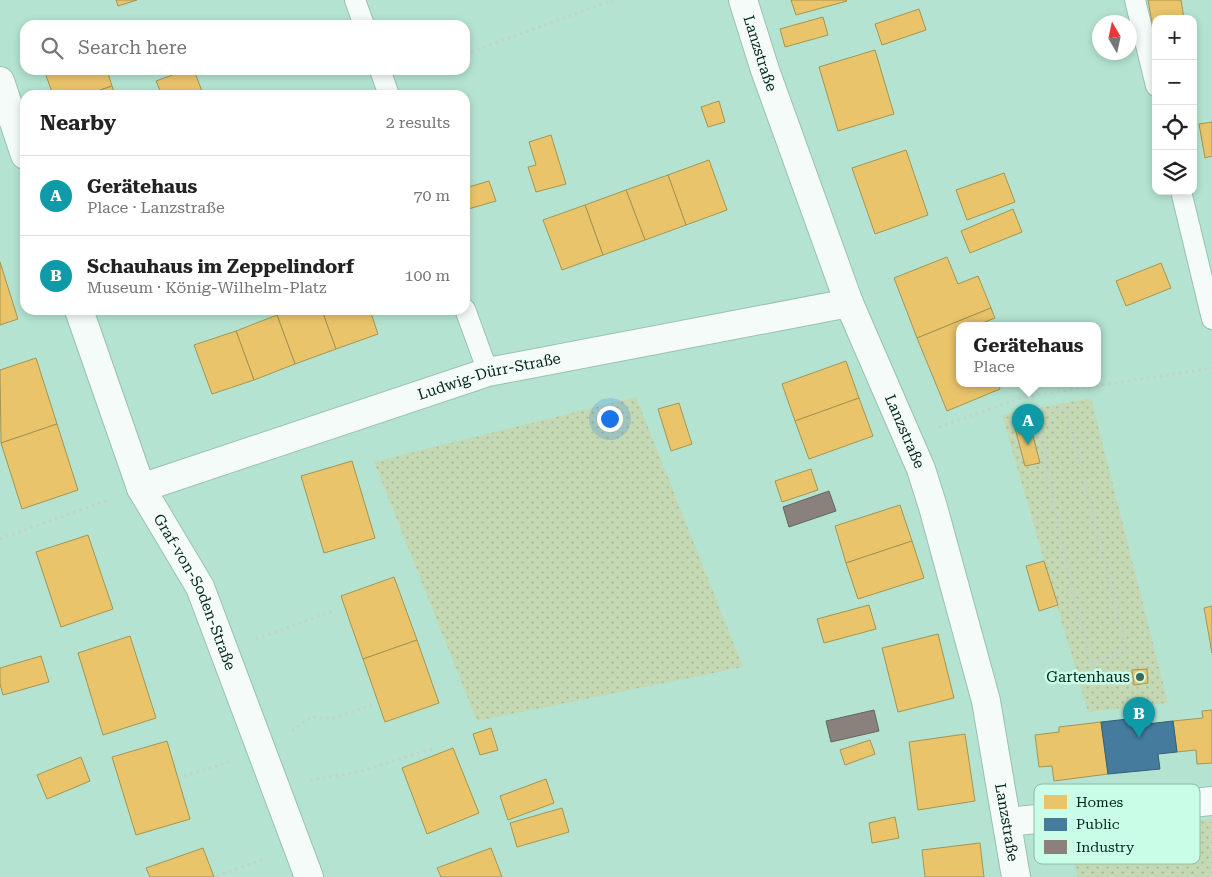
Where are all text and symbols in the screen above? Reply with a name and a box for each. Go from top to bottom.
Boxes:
street label: Lanzstraße [739,13,781,94]
north arrow [1092,15,1137,60]
map controls [1152,15,1197,195]
button: + [1152,15,1197,60]
search box [20,20,470,75]
icon: search [38,34,66,62]
text: Search here [78,36,187,59]
button: − [1152,60,1197,105]
button: locate [1152,105,1197,150]
text: Nearby [40,111,116,135]
text: 2 results [386,113,450,132]
button: layers [1152,150,1197,195]
text: Gerätehaus [87,175,197,198]
text: A [50,186,62,205]
text: 70 m [413,186,450,205]
text: Place · Lanzstraße [87,198,225,217]
text: Schauhaus im Zeppelindorf [87,255,354,278]
text: B [50,266,62,285]
text: 100 m [404,266,450,285]
text: Museum · König-Wilhelm-Platz [87,278,327,297]
popup [956,322,1101,387]
text: Gerätehaus [973,334,1084,357]
street label: Ludwig-Dürr-Straße [415,349,562,404]
text: Place [973,357,1015,376]
street label: Lanzstraße [881,392,929,471]
pin: A [1012,404,1044,445]
your location [597,406,623,432]
street label: Graf-von-Soden-Straße [149,511,239,673]
place label: Gartenhaus [1046,668,1130,686]
marker: Gartenhaus [1134,671,1146,683]
pin: B [1123,697,1155,738]
street label: Lanzstraße [991,782,1022,863]
legend [1034,784,1200,864]
text: Homes [1076,794,1124,810]
text: Public [1076,816,1120,832]
text: Industry [1076,839,1135,855]

